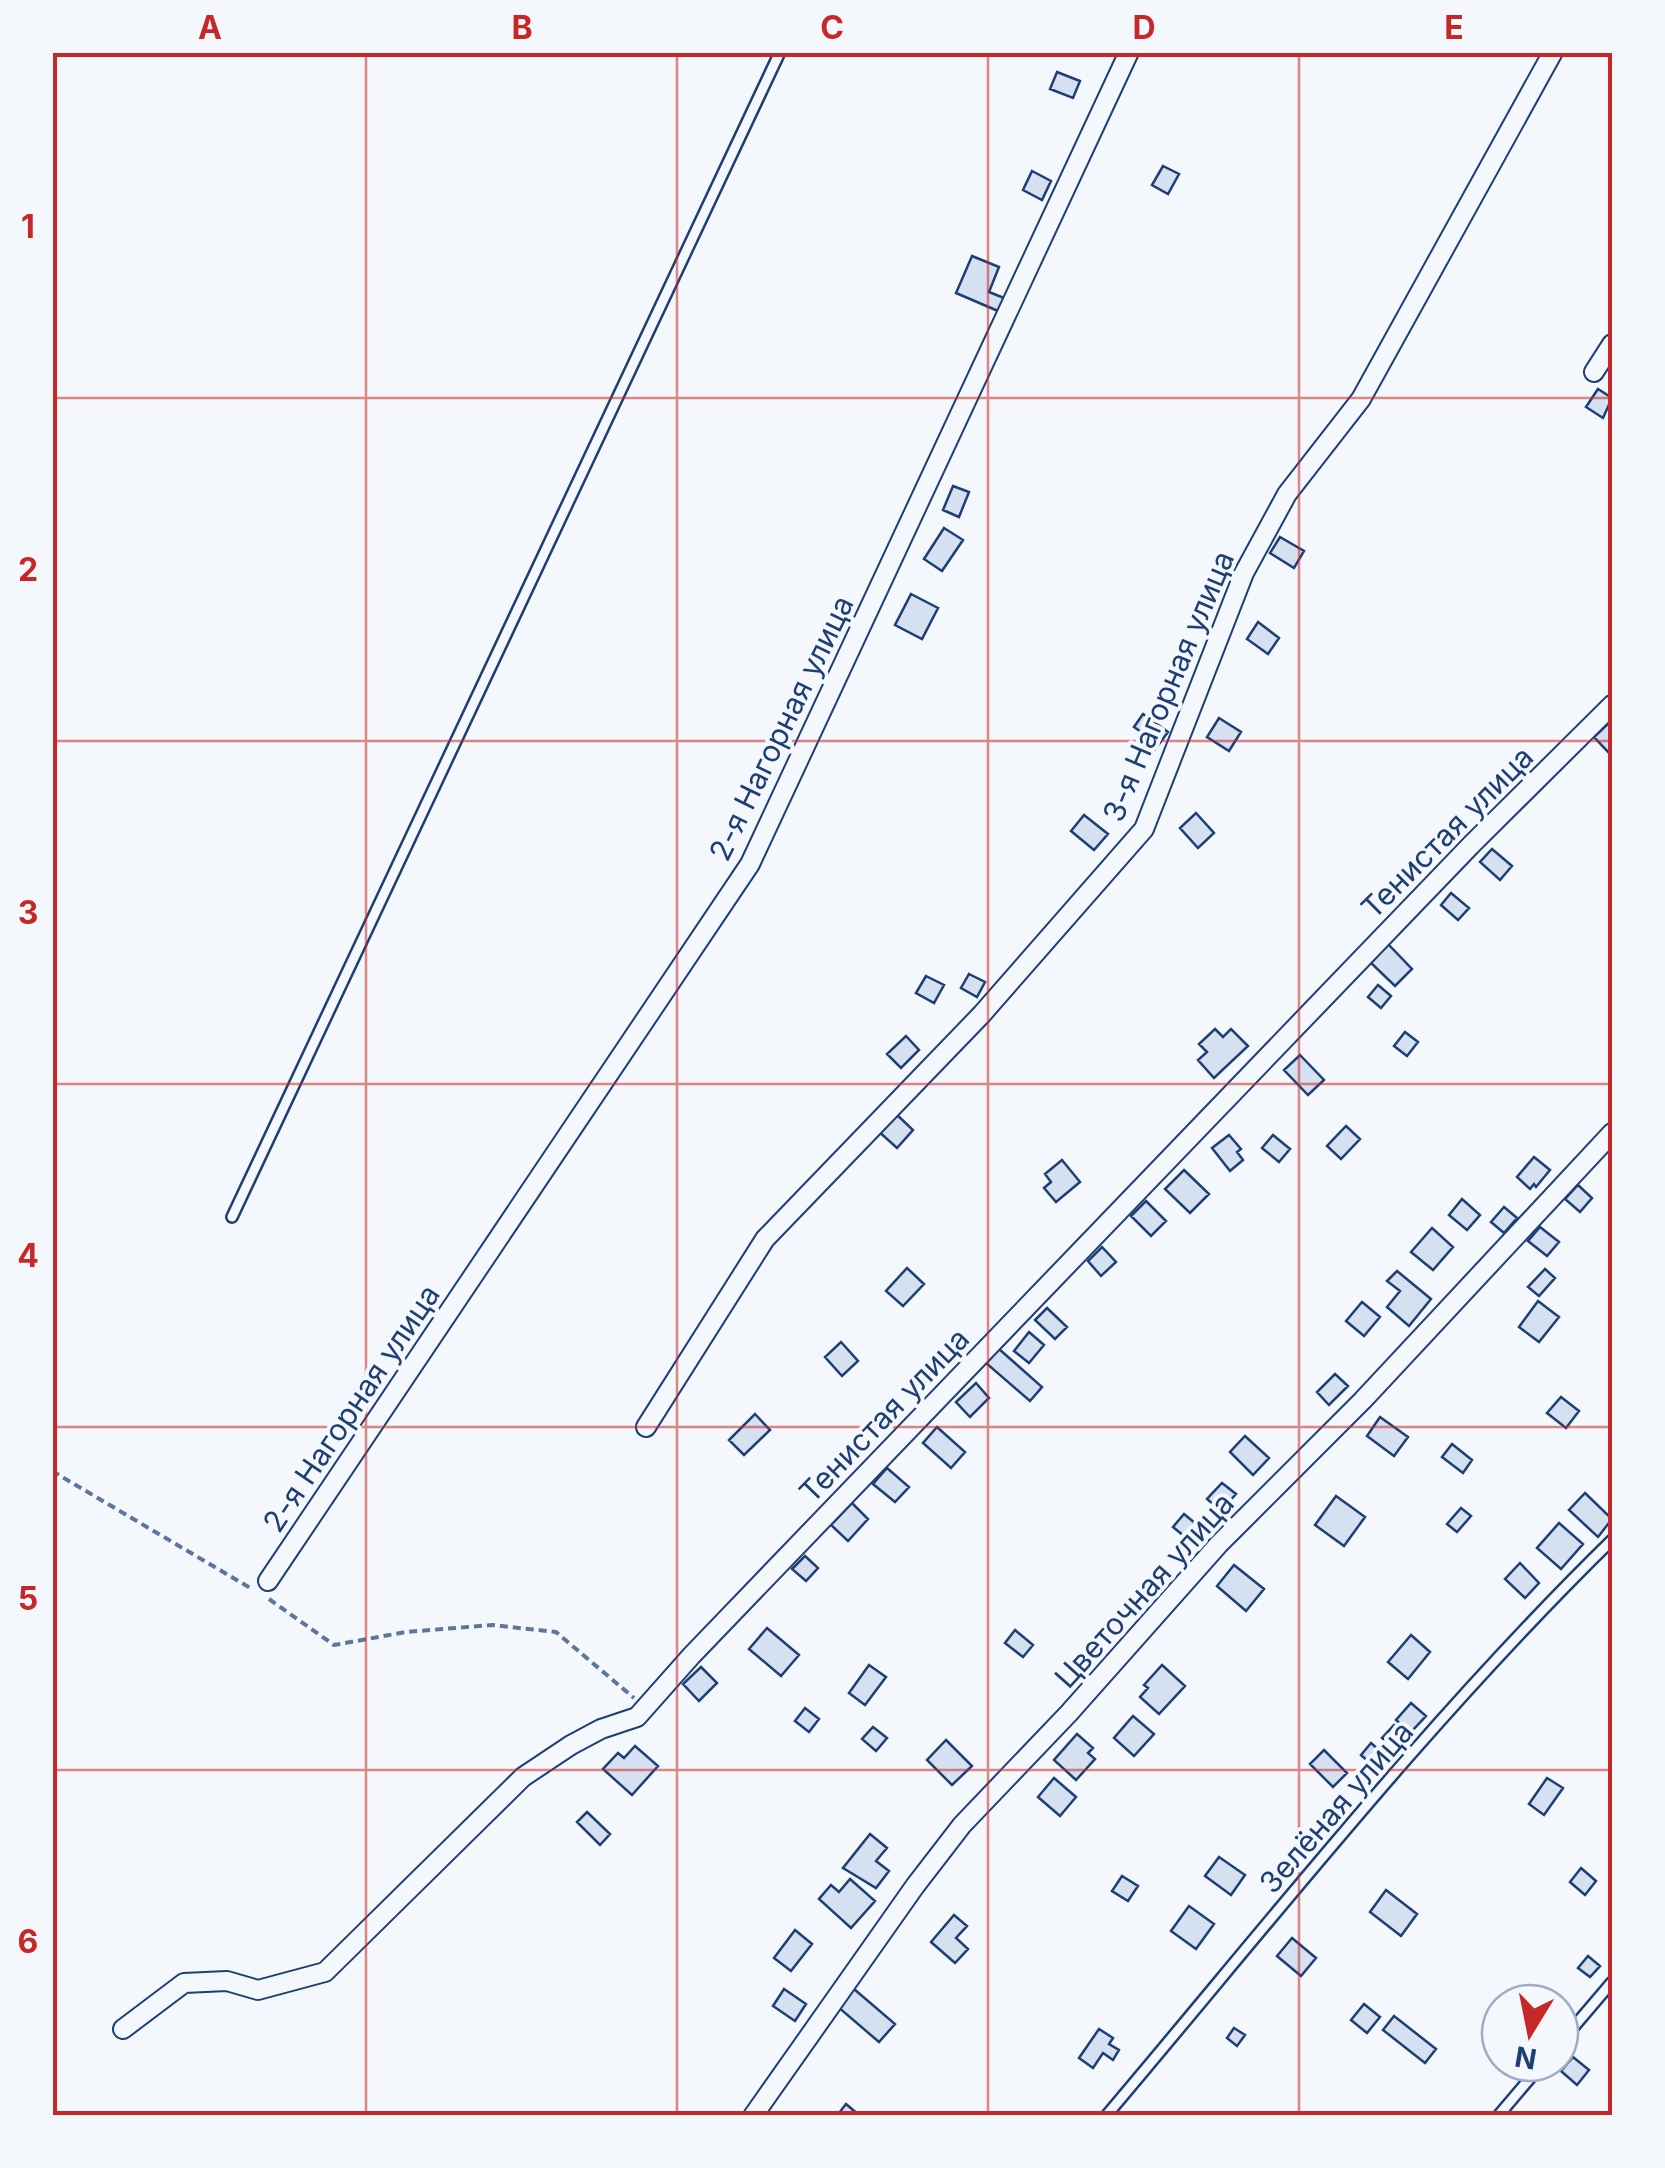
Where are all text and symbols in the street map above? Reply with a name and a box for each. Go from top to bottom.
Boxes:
text: A [198,8,222,47]
text: B [511,8,533,47]
text: C [820,8,844,47]
text: D [1132,8,1156,47]
text: E [1444,8,1464,47]
text: 1 [21,207,35,246]
street label: 3-я Нагорная улица [1095,545,1241,827]
text: 2 [18,550,38,589]
street label: 2-я Нагорная улица [701,590,861,866]
street label: Тенистая улица [1354,739,1540,925]
text: 3 [18,893,38,932]
text: 4 [17,1236,39,1275]
street label: 2-я Нагорная улица [255,1278,447,1538]
street label: Тенистая улица [792,1320,976,1510]
street label: Цветочная улица [1047,1485,1241,1695]
text: 5 [18,1579,38,1618]
street label: Зелёная улица [1252,1714,1420,1900]
text: 6 [18,1922,38,1961]
north arrow [1480,1983,1580,2083]
text: N [1512,2039,1539,2076]

